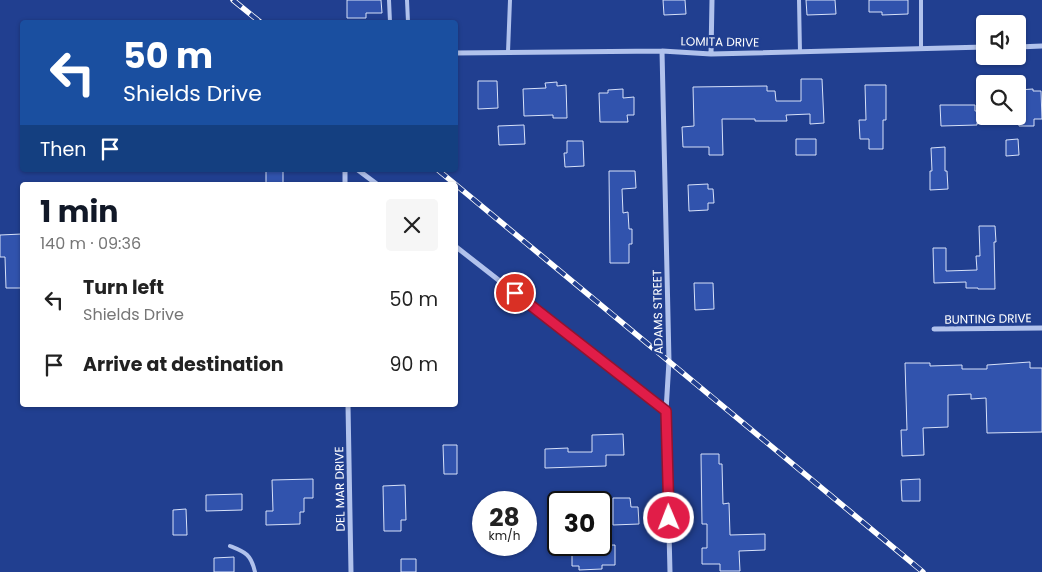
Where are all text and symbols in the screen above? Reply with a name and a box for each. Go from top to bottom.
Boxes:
map controls [976,15,1026,125]
button: sound [976,15,1026,65]
text: 50 m [123,31,213,80]
street label: LOMITA DRIVE [681,32,759,51]
icon: left [40,40,105,105]
button: search [976,75,1026,125]
text: Shields Drive [123,78,262,109]
icon: arrive [96,135,124,163]
text: Then [40,136,86,163]
text: 1 min [40,190,118,233]
button: close [386,199,438,251]
text: 140 m · 09:36 [40,232,141,255]
street label: ADAMS STREET [648,269,667,355]
pin [494,272,536,314]
text: Turn left [83,274,164,301]
icon: arrive [501,279,529,307]
icon: left [40,286,68,314]
text: 50 m [389,286,438,313]
text: Shields Drive [83,303,184,326]
street label: BUNTING DRIVE [944,309,1032,328]
icon: arrive [40,351,68,379]
text: Arrive at destination [83,351,284,378]
text: 90 m [389,351,438,378]
street label: DEL MAR DRIVE [330,446,349,532]
speed limit sign: 30 [547,491,612,556]
position arrow [642,491,694,543]
text: 28 [489,500,520,535]
text: km/h [489,527,520,544]

